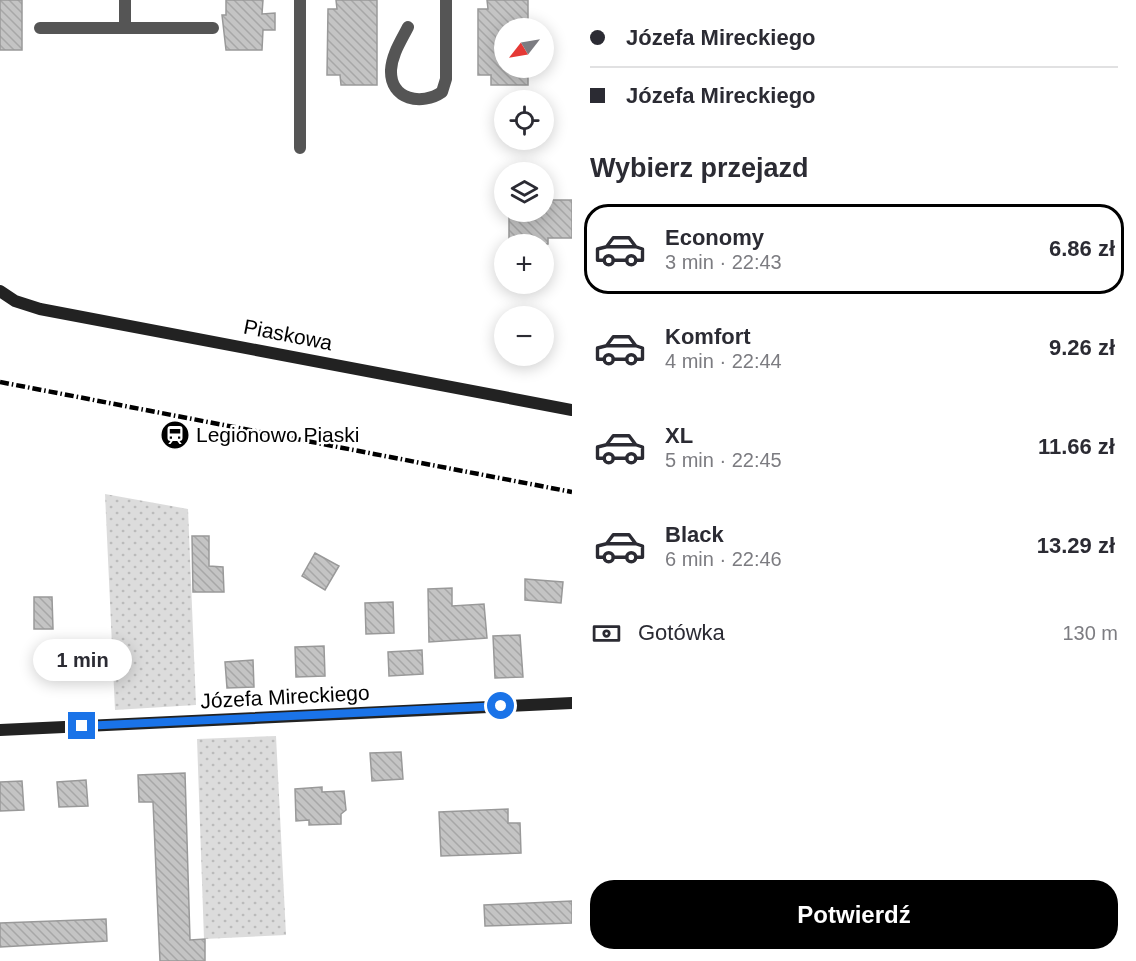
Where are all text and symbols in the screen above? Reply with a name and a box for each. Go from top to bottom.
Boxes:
north arrow [494,18,554,78]
map controls [494,18,554,366]
text: Józefa Mireckiego [626,25,816,50]
text: Józefa Mireckiego [626,83,816,108]
button: locate [494,90,554,150]
text: Wybierz przejazd [590,153,809,183]
button: layers [494,162,554,222]
icon: car [593,222,647,276]
text: Economy [665,225,764,250]
button: + [494,234,554,294]
text: 6.86 zł [1049,236,1115,261]
text: 3 min · 22:43 [665,251,782,273]
button: − [494,306,554,366]
street label: Piaskowa [242,315,335,354]
icon: car [593,321,647,375]
text: Komfort [665,324,751,349]
text: 9.26 zł [1049,335,1115,360]
text: 4 min · 22:44 [665,350,782,372]
station icon: Legionowo Piaski [159,419,191,451]
icon: car [593,420,647,474]
place label: Legionowo Piaski [196,423,359,446]
text: XL [665,423,693,448]
text: 11.66 zł [1038,434,1115,459]
text: 5 min · 22:45 [665,449,782,471]
icon: car [593,519,647,573]
text: Black [665,522,724,547]
text: 13.29 zł [1037,533,1115,558]
text: 6 min · 22:46 [665,548,782,570]
icon: cash [590,617,623,650]
text: Gotówka [638,620,725,645]
text: 130 m [1062,622,1118,644]
callout: 1 min [32,639,132,681]
text: 1 min [56,649,109,671]
street label: Józefa Mireckiego [200,681,370,712]
route start [487,692,514,719]
route end [68,712,95,739]
button: Potwierdź [590,880,1118,949]

